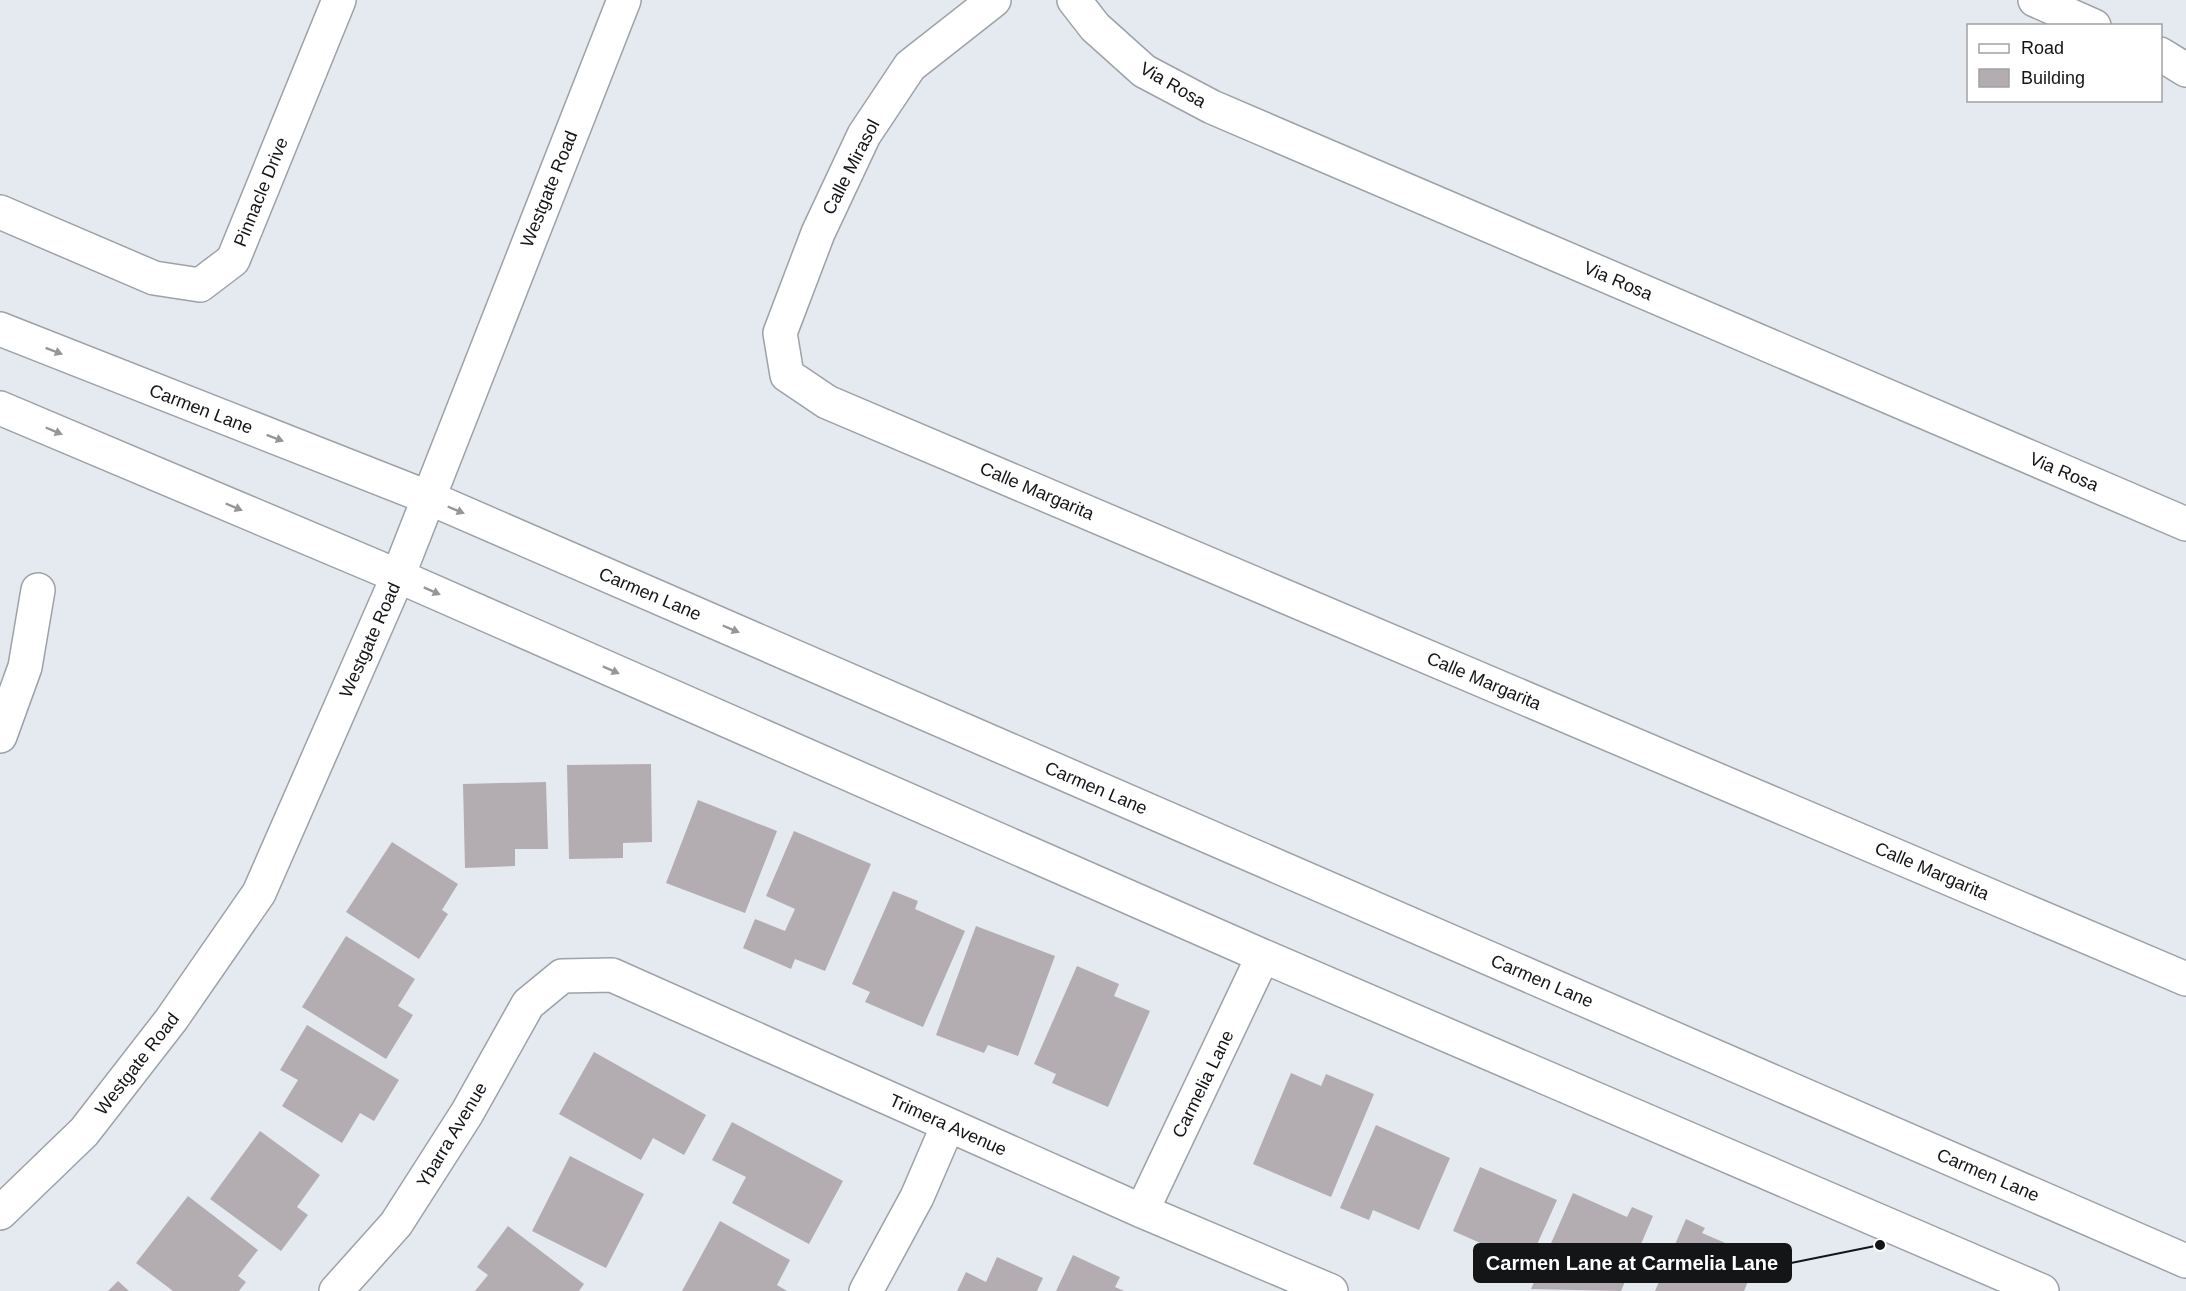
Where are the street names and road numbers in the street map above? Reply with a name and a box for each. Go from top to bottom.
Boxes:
street label: Via Rosa [1137,58,1210,112]
street label: Calle Mirasol [818,116,884,218]
street label: Westgate Road [517,128,581,250]
street label: Pinnacle Drive [230,134,292,250]
street label: Via Rosa [1581,258,1656,305]
street label: Carmen Lane [146,380,256,438]
street label: Via Rosa [2027,449,2102,496]
street label: Calle Margarita [977,458,1098,524]
street label: Carmen Lane [596,563,704,625]
street label: Westgate Road [336,579,404,701]
street label: Calle Margarita [1424,648,1545,714]
street label: Carmen Lane [1042,757,1150,819]
street label: Calle Margarita [1872,838,1993,904]
street label: Carmen Lane [1488,950,1596,1012]
street label: Westgate Road [91,1009,183,1119]
street label: Carmelia Lane [1168,1027,1238,1141]
street label: Ybarra Avenue [413,1079,491,1191]
street label: Trimera Avenue [886,1090,1010,1160]
street label: Carmen Lane [1934,1144,2042,1206]

